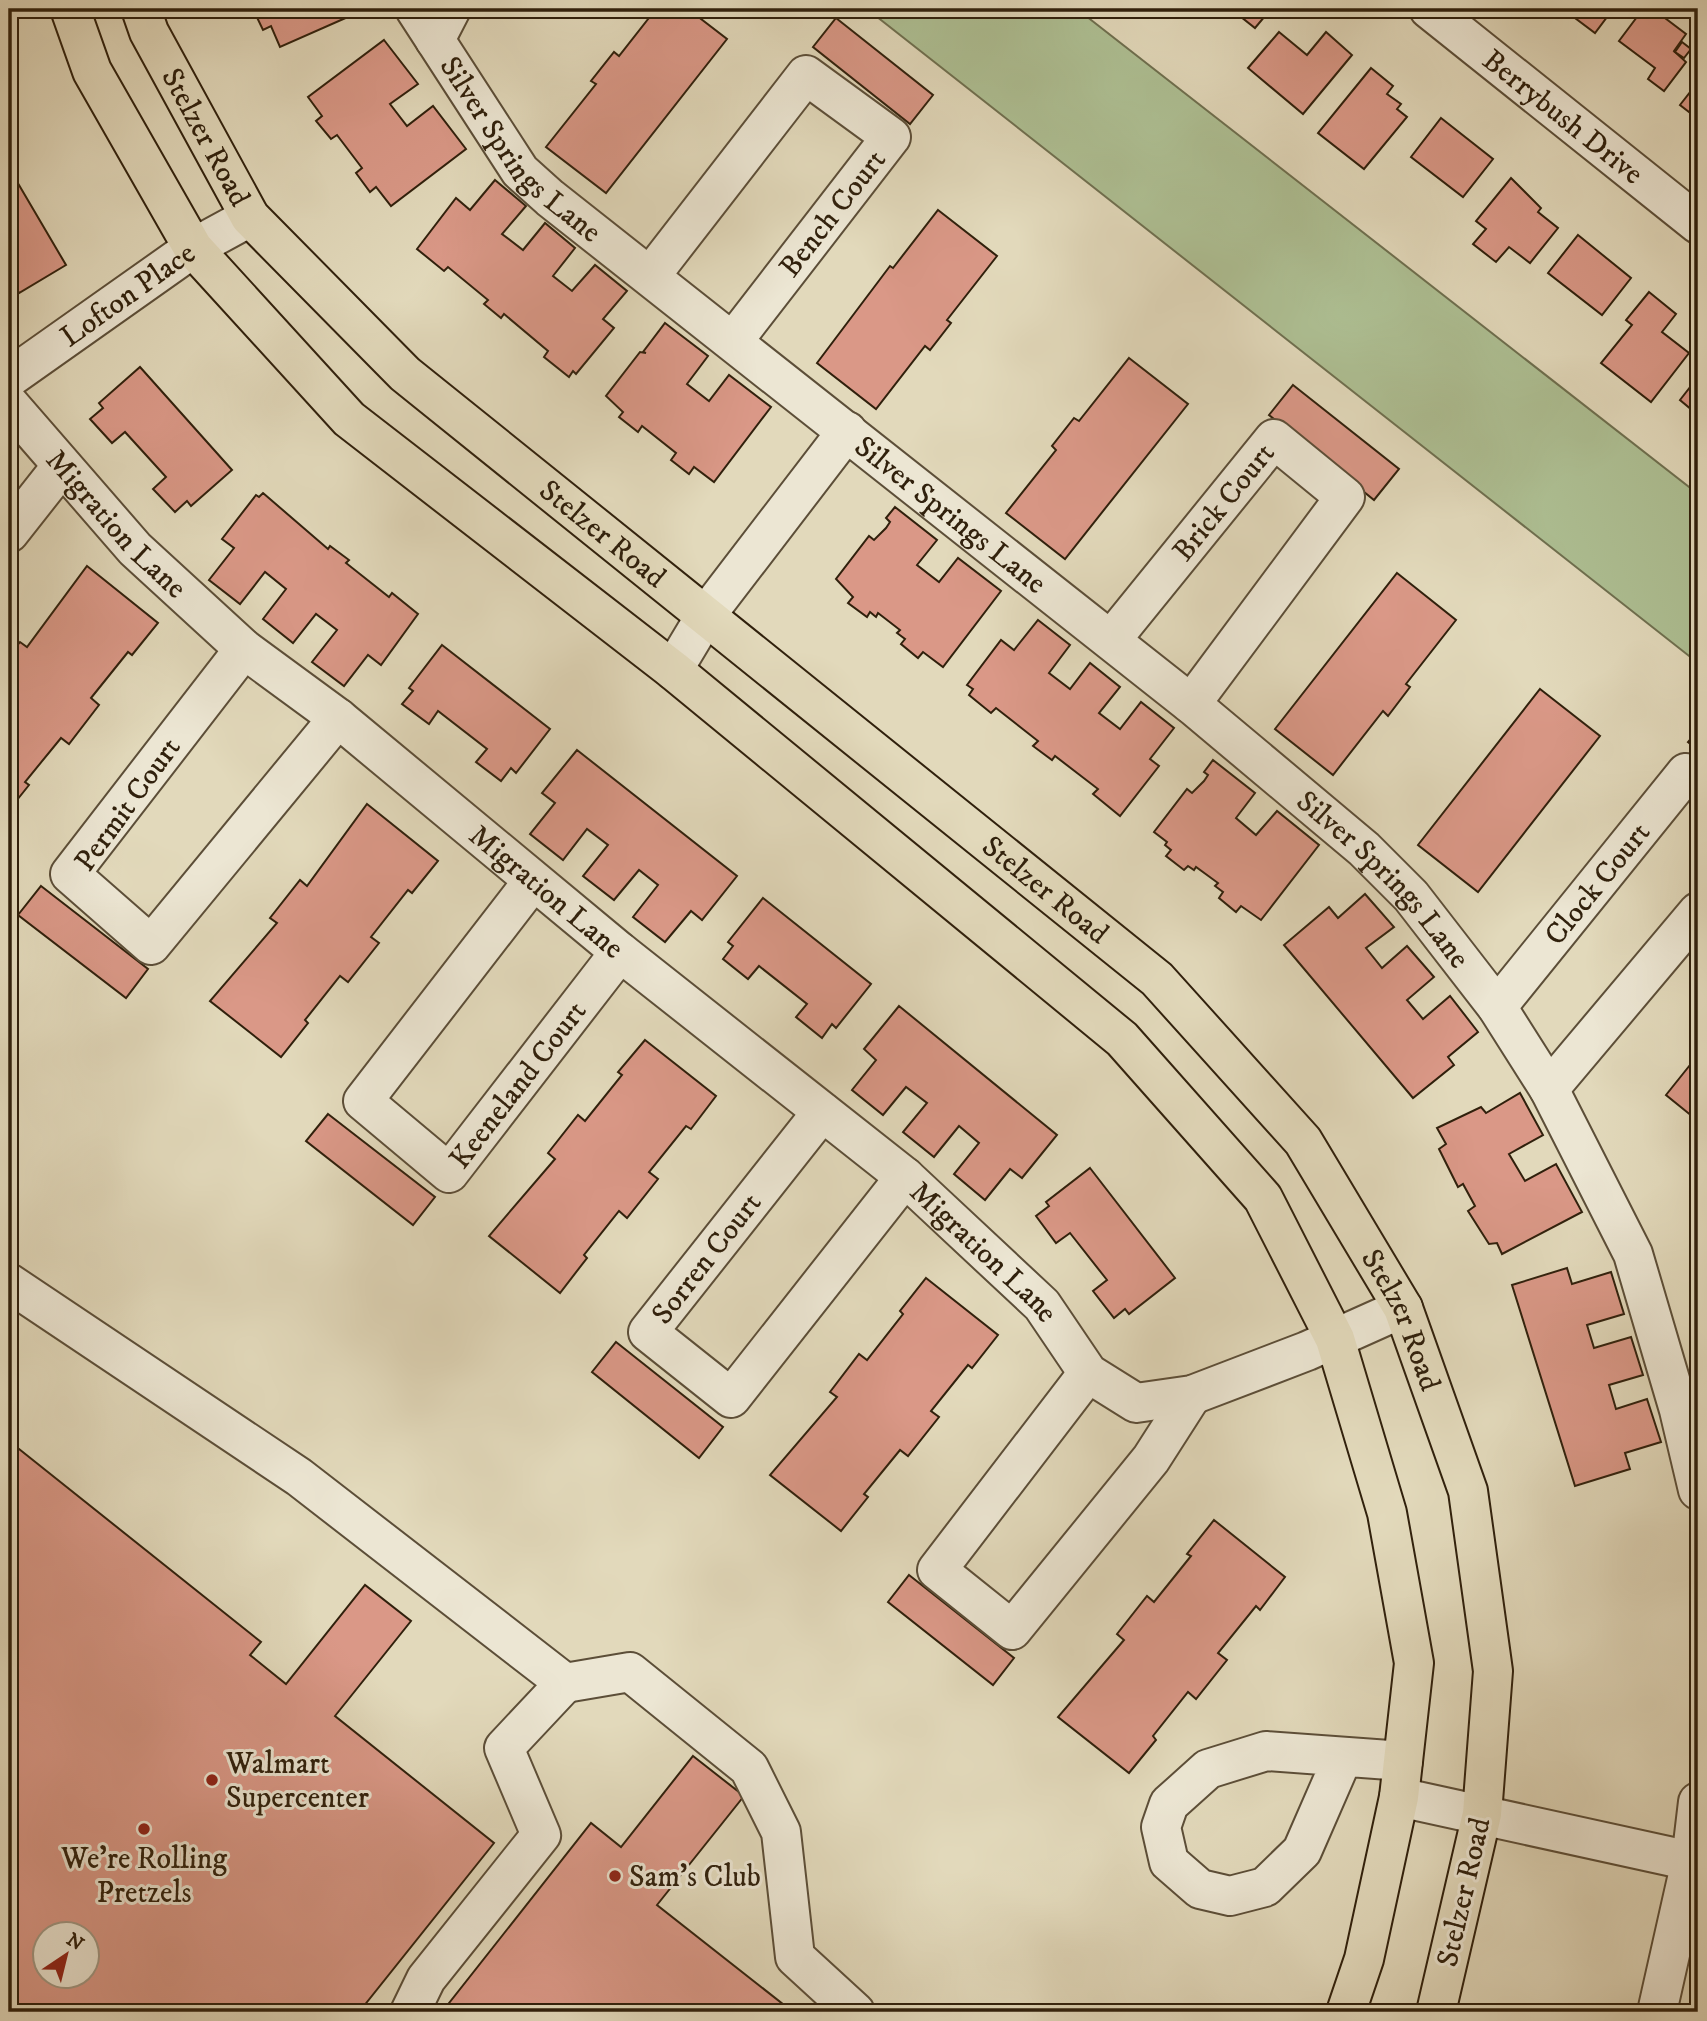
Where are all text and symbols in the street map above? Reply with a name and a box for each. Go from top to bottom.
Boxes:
street label: Berrybush Drive [1474,42,1650,193]
street label: Silver Springs Lane [431,50,608,251]
street label: Stelzer Road [152,62,258,213]
street label: Bench Court [772,143,895,285]
street label: Lofton Place [54,235,203,356]
street label: Silver Springs Lane [846,428,1053,603]
street label: Brick Court [1165,436,1283,569]
street label: Migration Lane [37,443,194,607]
street label: Stelzer Road [531,472,673,597]
street label: Permit Court [67,731,189,879]
street label: Silver Springs Lane [1288,783,1477,976]
street label: Clock Court [1537,815,1659,953]
street label: Migration Lane [461,818,631,967]
street label: Stelzer Road [974,829,1116,953]
street label: Keeneland Court [442,994,595,1177]
street label: Migration Lane [901,1174,1065,1330]
street label: Sorren Court [644,1186,770,1332]
street label: Stelzer Road [1352,1243,1448,1396]
place label: Walmart Supercenter [225,1746,369,1817]
marker: Walmart Supercenter [204,1772,220,1788]
street label: Stelzer Road [1429,1814,1500,1971]
marker: We're Rolling Pretzels [136,1821,152,1837]
place label: We're Rolling Pretzels [60,1841,228,1912]
place label: Sam's Club [629,1859,761,1896]
marker: Sam's Club [607,1868,623,1884]
north arrow [32,1920,102,1990]
text: N [62,1928,88,1956]

